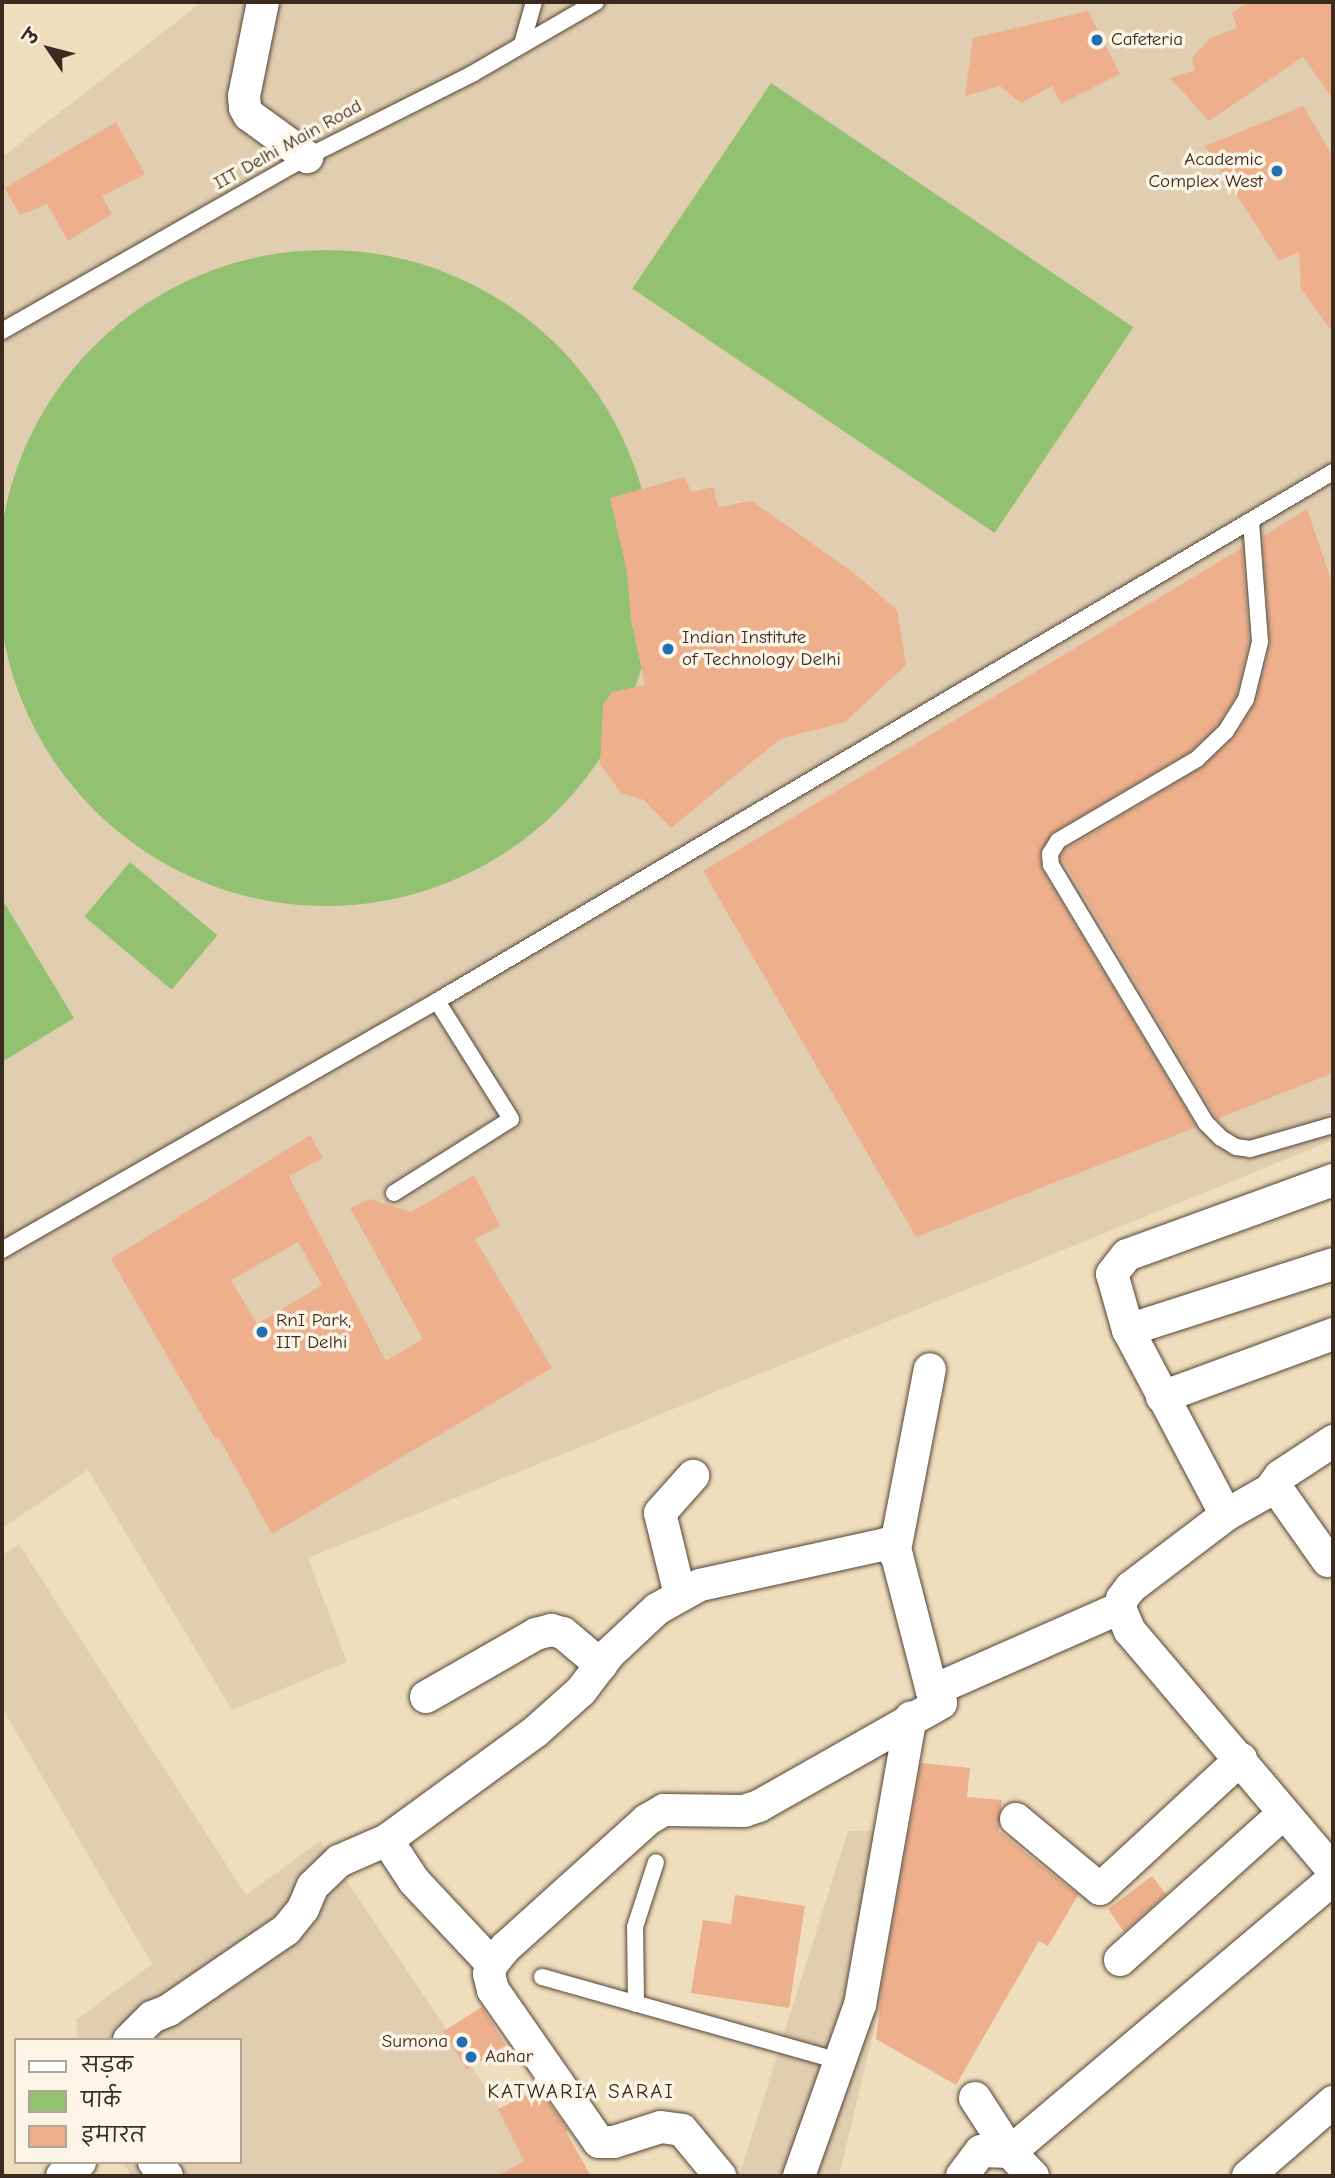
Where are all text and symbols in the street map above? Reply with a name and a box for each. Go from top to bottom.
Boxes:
north arrow [14,14,84,84]
text: उ [19,25,44,48]
place label: Cafeteria [1111,29,1183,51]
marker: Cafeteria [1089,32,1105,48]
street label: IIT Delhi Main Road [210,95,366,195]
place label: Academic Complex West [1148,149,1263,193]
marker: Academic Complex West [1269,163,1285,179]
place label: Indian Institute of Technology Delhi [682,627,841,671]
marker: Indian Institute of Technology Delhi [660,641,676,657]
place label: RnI Park, IIT Delhi [276,1310,351,1354]
marker: RnI Park, IIT Delhi [254,1324,270,1340]
place label: Sumona [382,2031,448,2053]
marker: Sumona [454,2034,470,2050]
legend [14,2038,242,2164]
place label: Aahar [485,2046,533,2068]
marker: Aahar [463,2049,479,2065]
text: सड़क [81,2053,133,2077]
district label: KATWARIA SARAI [489,2078,673,2104]
text: पार्क [81,2088,121,2112]
text: इमारत [81,2123,145,2147]

